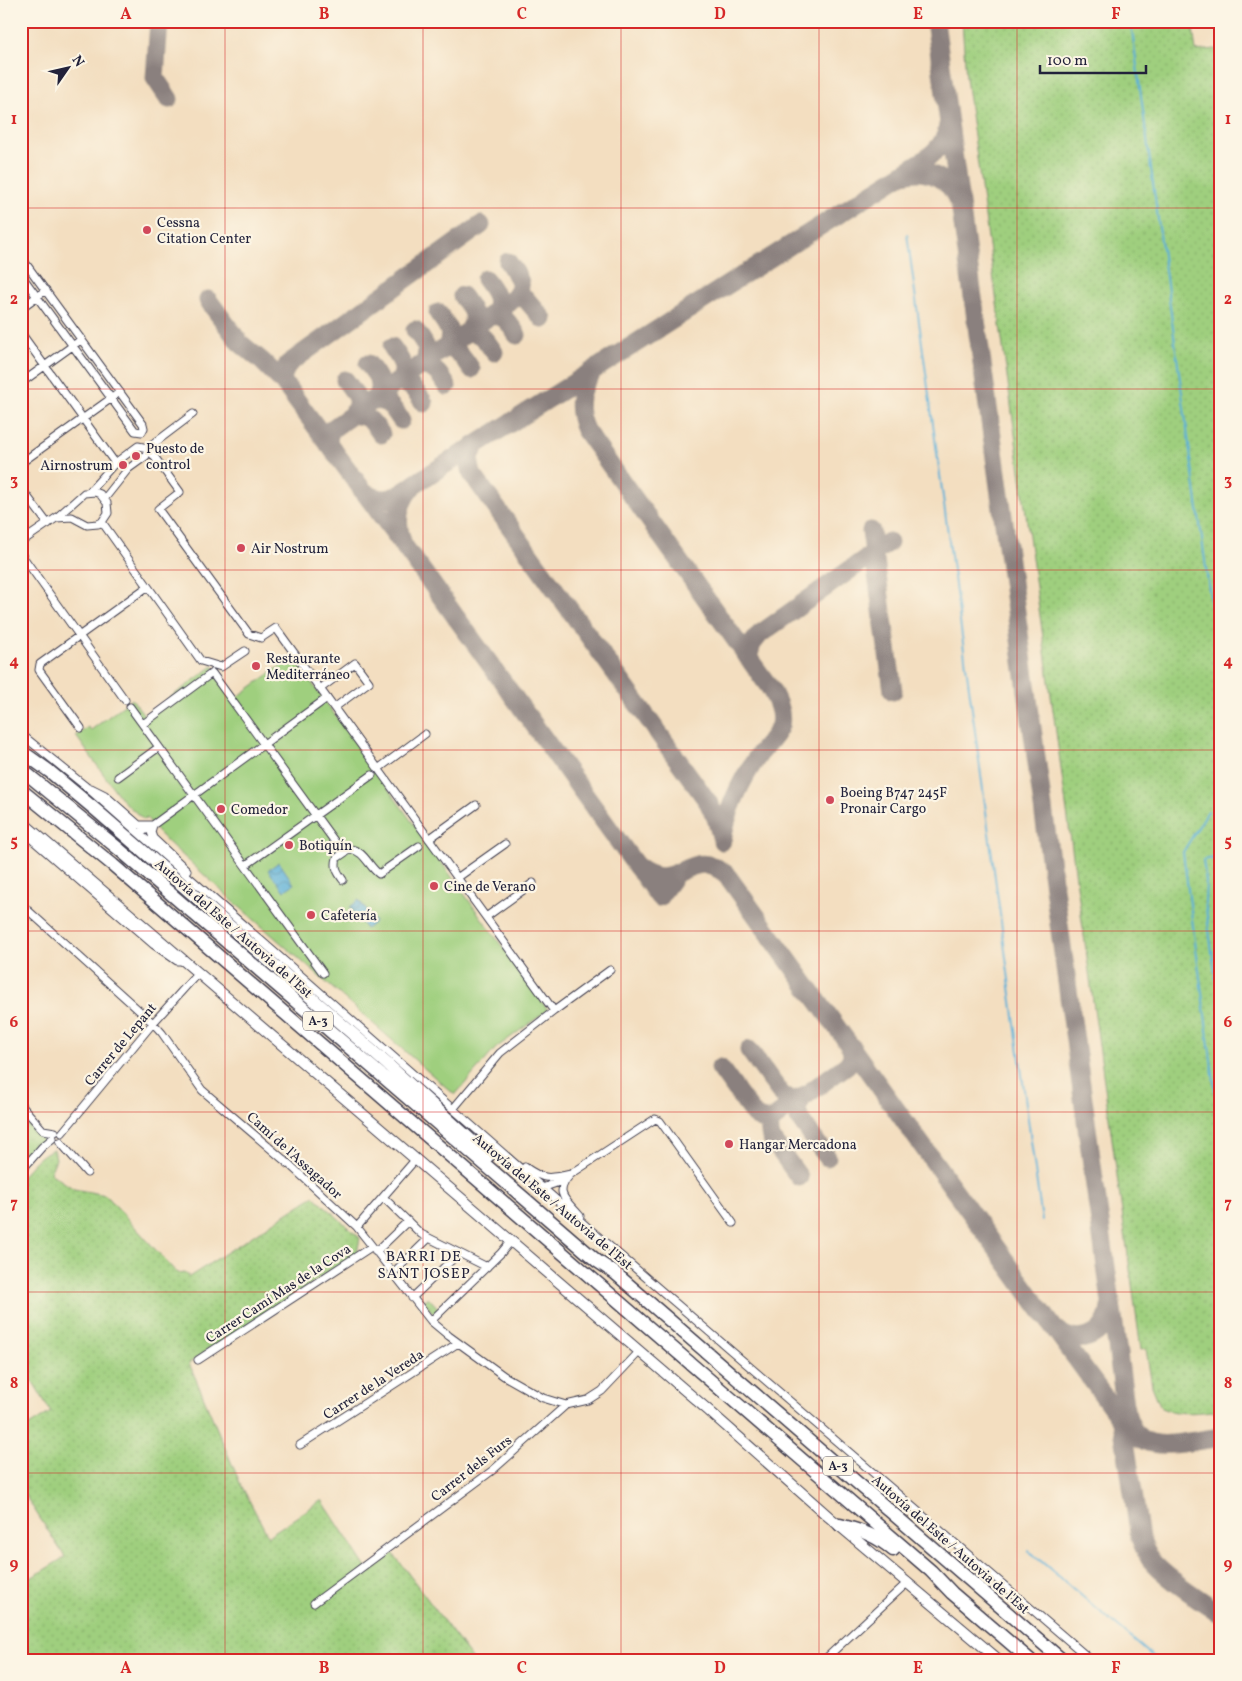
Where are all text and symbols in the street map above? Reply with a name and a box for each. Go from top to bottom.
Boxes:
text: A [120,4,132,26]
text: B [319,4,330,26]
text: C [517,4,527,26]
text: D [714,4,726,26]
text: E [913,4,923,26]
text: F [1111,4,1121,26]
north arrow [42,42,92,92]
scale bar [1040,42,1146,74]
text: 100 m [1047,51,1087,72]
text: N [67,52,88,71]
text: 1 [11,109,17,131]
text: 1 [1225,109,1231,131]
place label: Cessna Citation Center [157,214,251,249]
marker: Cessna Citation Center [141,224,153,236]
text: 2 [10,289,18,311]
text: 2 [1224,289,1232,311]
place label: Puesto de control [146,440,205,475]
marker: Puesto de control [130,450,142,462]
place label: Airnostrum [40,457,113,476]
marker: Airnostrum [117,459,129,471]
text: 3 [10,470,18,492]
text: 3 [1224,470,1232,492]
place label: Air Nostrum [251,540,329,559]
marker: Air Nostrum [235,542,247,554]
place label: Restaurante Mediterráneo [266,650,350,685]
text: 4 [9,651,19,673]
text: 4 [1223,651,1233,673]
marker: Restaurante Mediterráneo [250,660,262,672]
place label: Boeing B747 245F Pronair Cargo [840,784,947,819]
marker: Boeing B747 245F Pronair Cargo [824,794,836,806]
place label: Comedor [231,801,288,820]
marker: Comedor [215,803,227,815]
text: 5 [10,831,18,853]
text: 5 [1224,831,1232,853]
place label: Botiquín [299,837,352,856]
marker: Botiquín [283,839,295,851]
street label: Autovía del Este / Autovia de l'Est [150,855,316,1003]
place label: Cine de Verano [444,878,536,897]
marker: Cine de Verano [428,880,440,892]
place label: Cafetería [321,907,377,926]
marker: Cafetería [305,909,317,921]
street label: Carrer de Lepant [81,999,162,1091]
road number: A-3 [303,1011,333,1030]
text: 6 [10,1012,19,1034]
text: 6 [1224,1012,1233,1034]
street label: Camí de l'Assagador [242,1108,346,1204]
street label: Autovía del Este / Autovia de l'Est [468,1130,636,1275]
place label: Hangar Mercadona [739,1136,857,1155]
marker: Hangar Mercadona [723,1138,735,1150]
text: 7 [10,1193,18,1215]
text: 7 [1224,1193,1232,1215]
street label: Carrer Camí Mas de la Cova [203,1240,355,1348]
district label: BARRI DE SANT JOSEP [377,1247,471,1285]
street label: Carrer de la Vereda [320,1346,428,1425]
text: 8 [10,1373,18,1395]
text: 8 [1224,1373,1232,1395]
street label: Carrer dels Furs [428,1432,516,1507]
road number: A-3 [823,1456,853,1475]
street label: Autovía del Este / Autovia de l'Est [867,1471,1033,1619]
text: 9 [10,1554,19,1576]
text: 9 [1224,1554,1233,1576]
text: A [120,1658,132,1680]
text: B [319,1658,330,1680]
text: C [517,1658,527,1680]
text: D [714,1658,726,1680]
text: E [913,1658,923,1680]
text: F [1111,1658,1121,1680]

